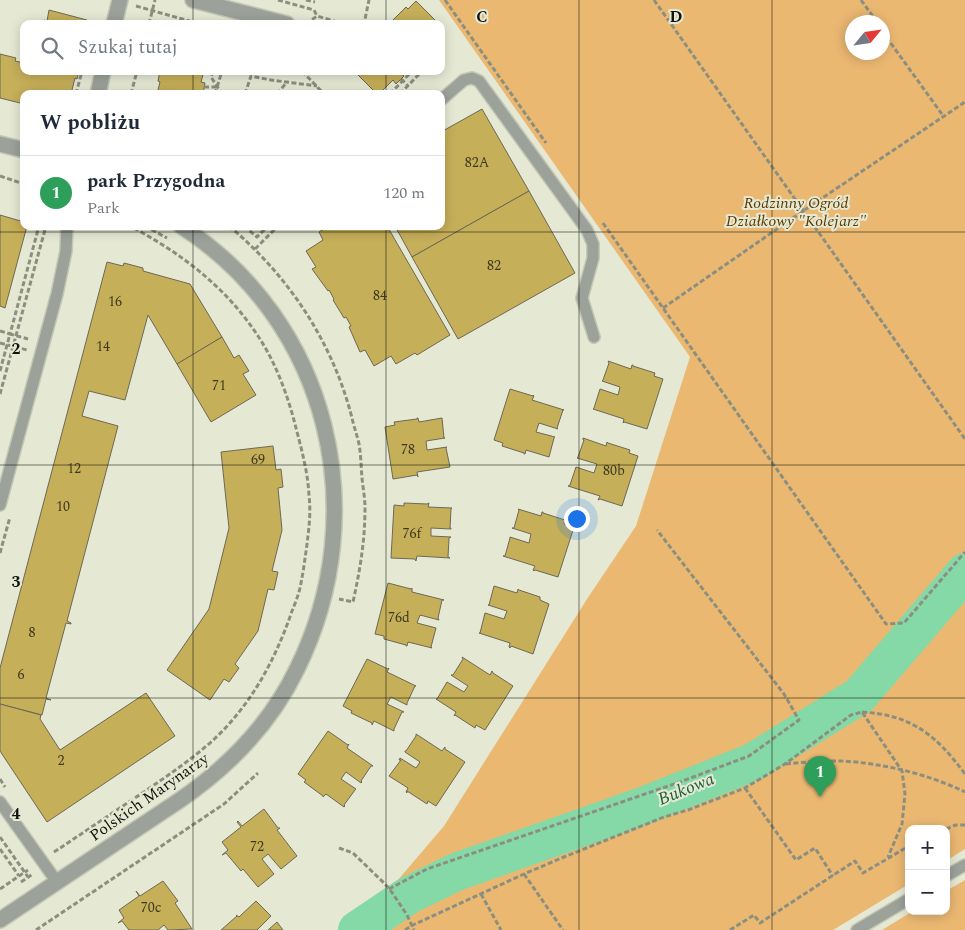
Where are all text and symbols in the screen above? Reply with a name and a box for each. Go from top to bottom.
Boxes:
text: C [476,5,488,29]
text: D [670,5,683,29]
north arrow [845,15,890,60]
search box [20,20,445,75]
text: Szukaj tutaj [78,33,178,62]
icon: search [38,34,66,62]
text: W pobliżu [40,107,140,139]
house number: 82A [465,152,490,173]
text: park Przygodna [87,167,225,196]
text: 1 [52,181,60,205]
text: 120 m [383,181,425,205]
park label: Rodzinny Ogród Działkowy "Kolejarz" [726,191,867,233]
text: Park [87,196,120,220]
house number: 82 [487,255,501,276]
house number: 84 [373,285,387,306]
house number: 16 [108,291,122,312]
house number: 14 [96,336,110,357]
text: 2 [12,337,21,361]
house number: 71 [212,375,226,396]
house number: 78 [401,439,415,460]
house number: 69 [251,449,265,470]
house number: 12 [67,458,81,479]
house number: 80b [603,460,625,481]
house number: 10 [56,496,70,517]
your location [564,506,590,532]
house number: 76f [403,523,423,544]
text: 3 [12,570,21,594]
house number: 76d [388,607,410,628]
house number: 8 [29,622,36,643]
house number: 6 [18,664,25,685]
street label: Polskich Marynarzy [84,746,215,847]
house number: 2 [58,750,65,771]
pin: 1 [804,756,836,797]
water label: Bukowa [654,765,718,813]
text: 4 [12,802,21,826]
map controls [905,825,950,915]
button: + [905,825,950,870]
house number: 72 [250,836,264,857]
button: − [905,870,950,915]
house number: 70c [141,897,162,918]

